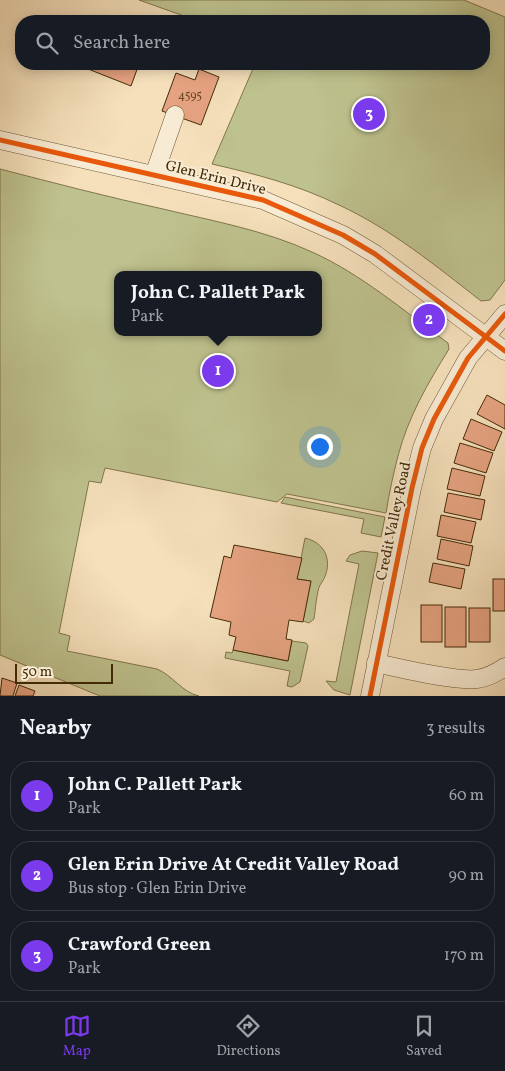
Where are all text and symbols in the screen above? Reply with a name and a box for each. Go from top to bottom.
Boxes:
search box [15,15,490,70]
icon: search [33,29,61,57]
text: Search here [73,30,170,56]
house number: 4595 [178,88,202,104]
pin: 3 [353,95,385,133]
street label: Glen Erin Drive [163,156,268,201]
popup [114,271,322,336]
text: John C. Pallett Park [131,280,305,306]
pin: 2 [413,301,445,339]
text: Park [131,306,164,328]
pin: 1 [202,352,234,390]
your location [307,434,333,460]
street label: Credit Valley Road [372,460,417,583]
scale bar [15,661,112,684]
text: 50 m [22,663,52,682]
text: Nearby [20,714,91,743]
text: 3 results [426,718,485,740]
text: John C. Pallett Park [68,772,242,798]
text: 1 [34,785,40,807]
text: 60 m [449,785,484,807]
text: Park [68,798,101,820]
text: Glen Erin Drive At Credit Valley Road [68,852,399,878]
text: 2 [33,865,41,887]
text: 90 m [448,865,484,887]
text: Bus stop · Glen Erin Drive [68,878,246,900]
text: Crawford Green [68,932,211,958]
text: 3 [33,945,41,967]
text: 170 m [444,945,484,967]
text: Park [68,958,101,980]
tab: Map [63,1012,91,1061]
tab: Directions [216,1012,281,1061]
tab: Saved [406,1012,442,1061]

